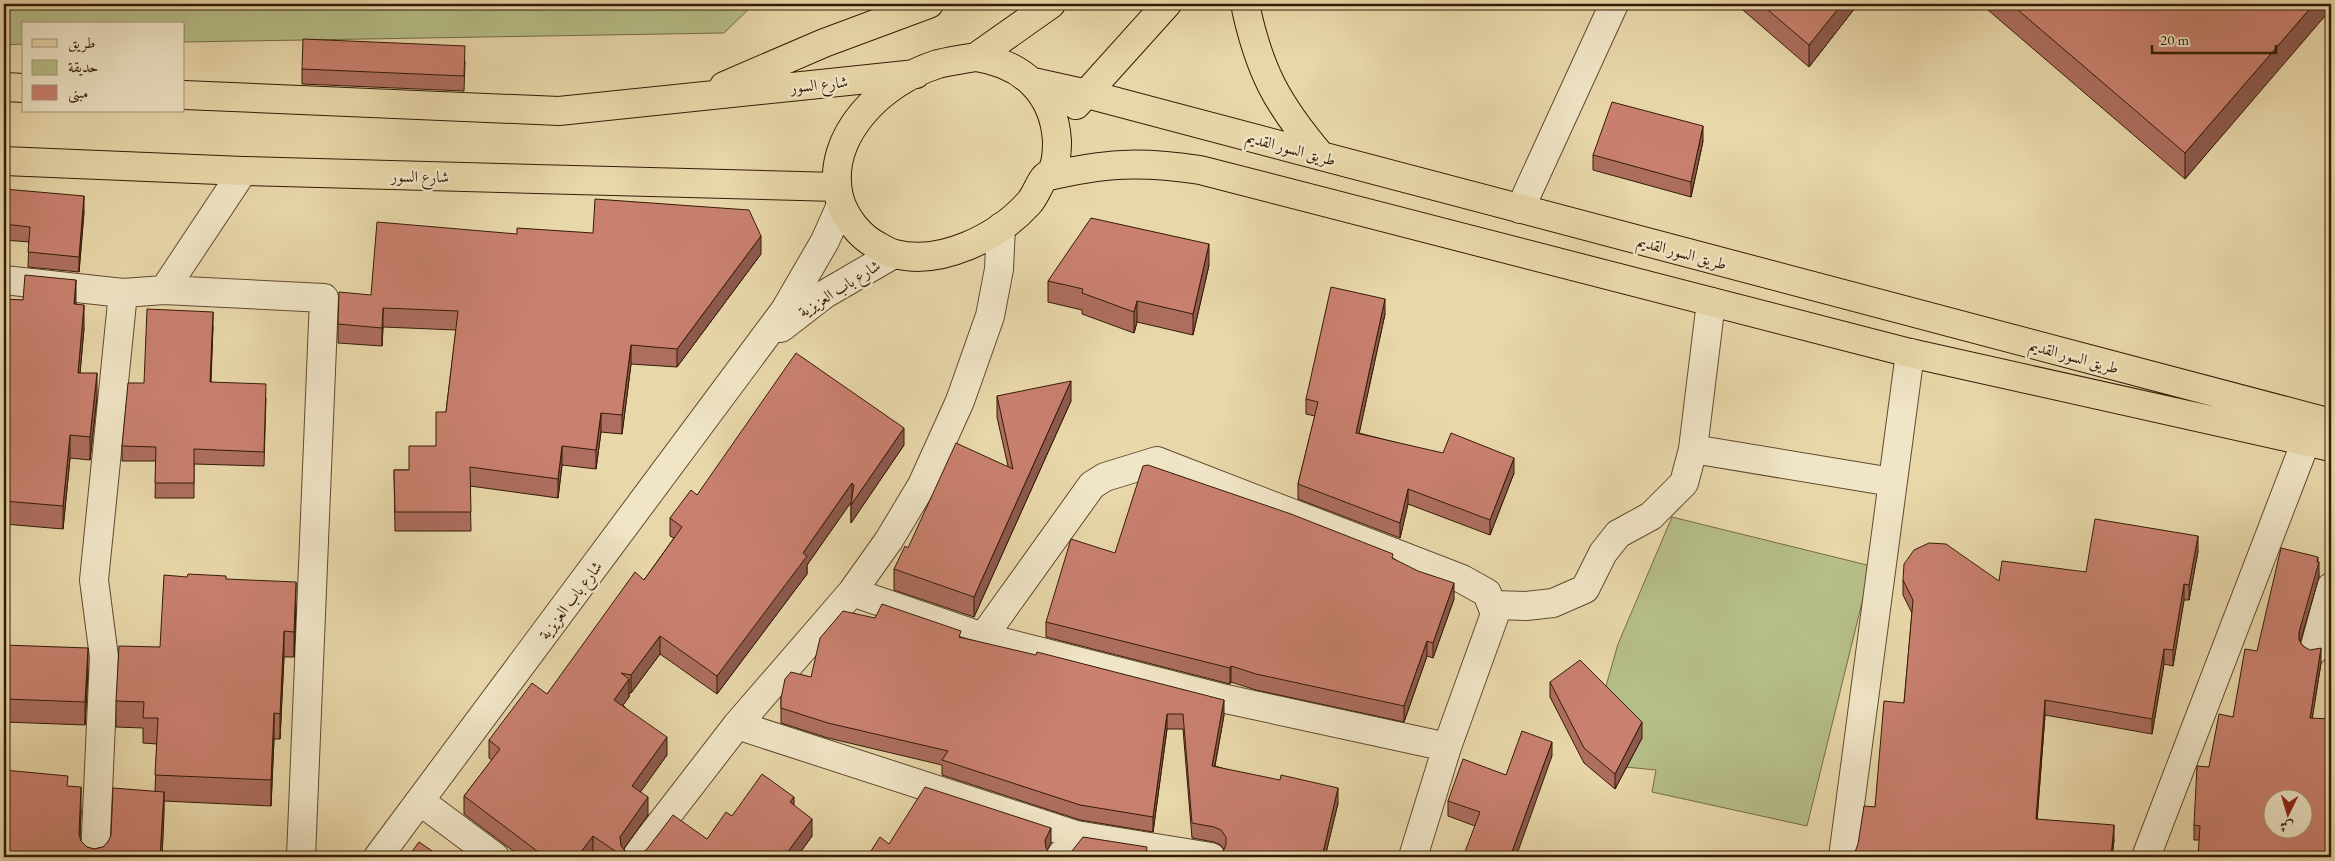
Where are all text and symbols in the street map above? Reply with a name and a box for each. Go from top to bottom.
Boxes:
legend [22,22,185,112]
scale bar [2152,22,2276,54]
text: 20 m [2160,30,2189,49]
text: طريق [68,33,95,53]
text: حديقة [68,57,98,76]
street label: شارع السور [787,71,849,101]
text: مبنى [68,83,88,104]
street label: طريق السور القديم [1243,126,1338,174]
street label: شارع السور [389,165,449,191]
street label: طريق السور القديم [1634,230,1729,278]
street label: شارع باب العزيزية [794,255,886,325]
street label: طريق السور القديم [2026,334,2121,382]
street label: شارع باب العزيزية [534,557,609,646]
north arrow [2262,788,2312,838]
text: ش [2279,817,2295,837]

